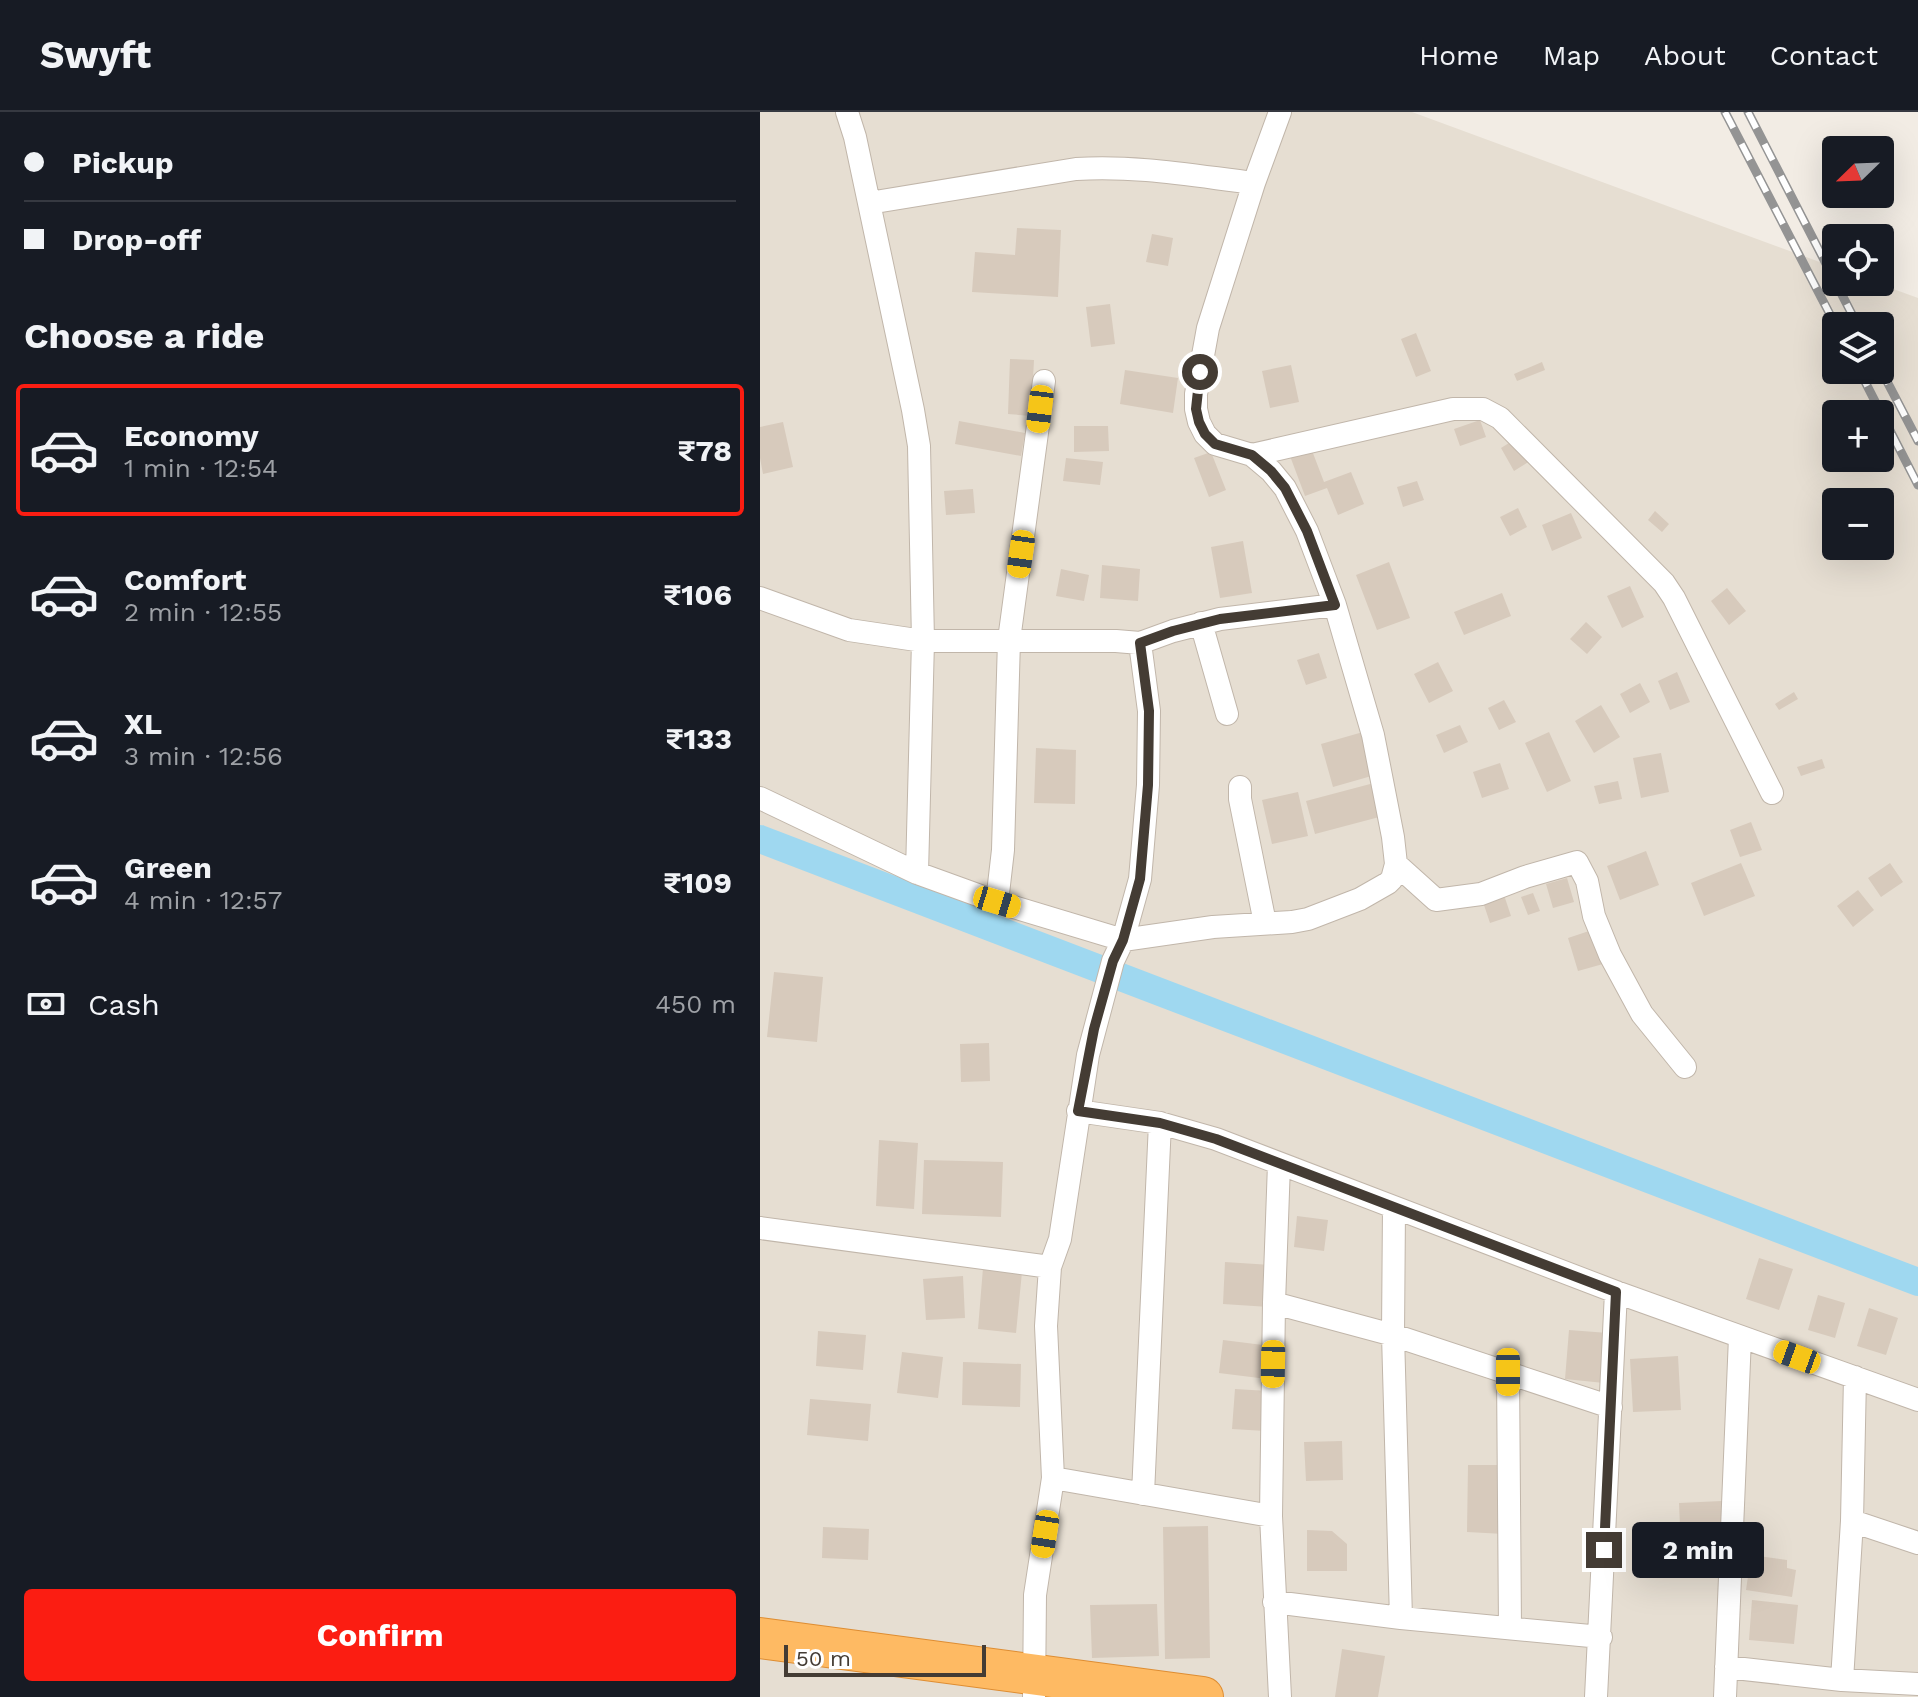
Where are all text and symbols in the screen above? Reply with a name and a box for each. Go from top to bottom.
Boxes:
text: Swyft [40,33,151,77]
text: Home [1419,39,1499,72]
text: Map [1543,39,1600,72]
text: About [1644,39,1726,72]
text: Contact [1770,39,1878,72]
north arrow [1822,136,1894,208]
map controls [1822,136,1894,560]
text: Pickup [72,145,174,180]
text: Drop-off [72,222,201,257]
button: locate [1822,224,1894,296]
button: layers [1822,312,1894,384]
text: Choose a ride [24,315,264,357]
route start [1182,354,1218,390]
car [1025,384,1055,434]
button: + [1822,400,1894,472]
icon: car [28,414,100,486]
text: Economy [124,418,259,453]
text: ₹78 [678,433,732,468]
text: 1 min · 12:54 [124,453,278,483]
button: − [1822,488,1894,560]
car [1006,529,1036,579]
icon: car [28,558,100,630]
text: Comfort [124,562,246,597]
text: ₹106 [663,577,732,612]
text: 2 min · 12:55 [124,597,282,627]
icon: car [28,702,100,774]
text: XL [124,706,162,741]
text: ₹133 [665,721,732,756]
text: 3 min · 12:56 [124,741,283,771]
icon: car [28,846,100,918]
text: Green [124,850,212,885]
text: ₹109 [663,865,732,900]
car [971,884,1023,920]
text: 4 min · 12:57 [124,885,282,915]
icon: cash [24,982,68,1026]
text: Cash [88,987,160,1022]
text: 450 m [655,989,736,1019]
car [1770,1338,1824,1376]
car [1261,1340,1285,1388]
car [1496,1348,1520,1396]
car [1029,1508,1061,1560]
callout: 2 min [1632,1522,1764,1578]
route end [1586,1532,1622,1568]
text: 2 min [1662,1535,1734,1565]
button: Confirm [24,1589,736,1681]
scale bar [784,1641,986,1677]
text: 50 m [796,1646,851,1671]

